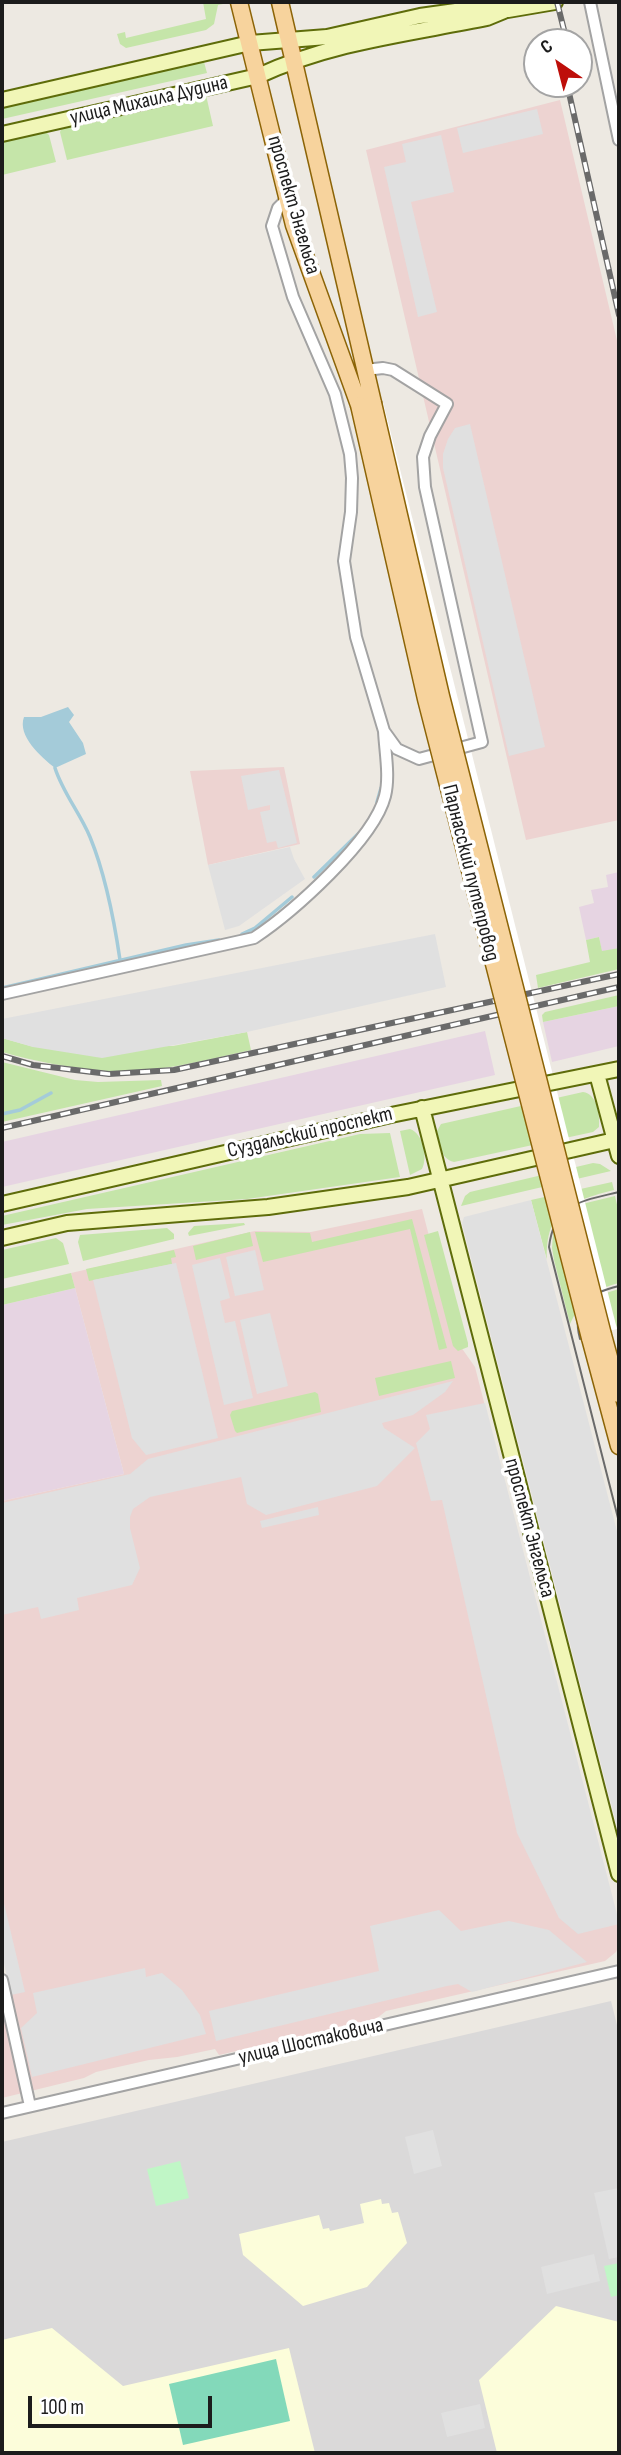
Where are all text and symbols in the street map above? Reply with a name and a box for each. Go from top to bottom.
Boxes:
north arrow [523,28,593,98]
text: С [536,35,557,59]
street label: улица Михаила Дудина [68,71,230,131]
street label: проспект Энгельса [261,133,325,277]
street label: Парнасский путепровод [436,782,504,964]
street label: Суздальский проспект [225,1102,395,1164]
street label: проспект Энгельса [498,1456,560,1600]
street label: улица Шостаковича [236,2013,386,2071]
scale bar [32,2382,215,2426]
text: 100 m [41,2395,84,2420]

